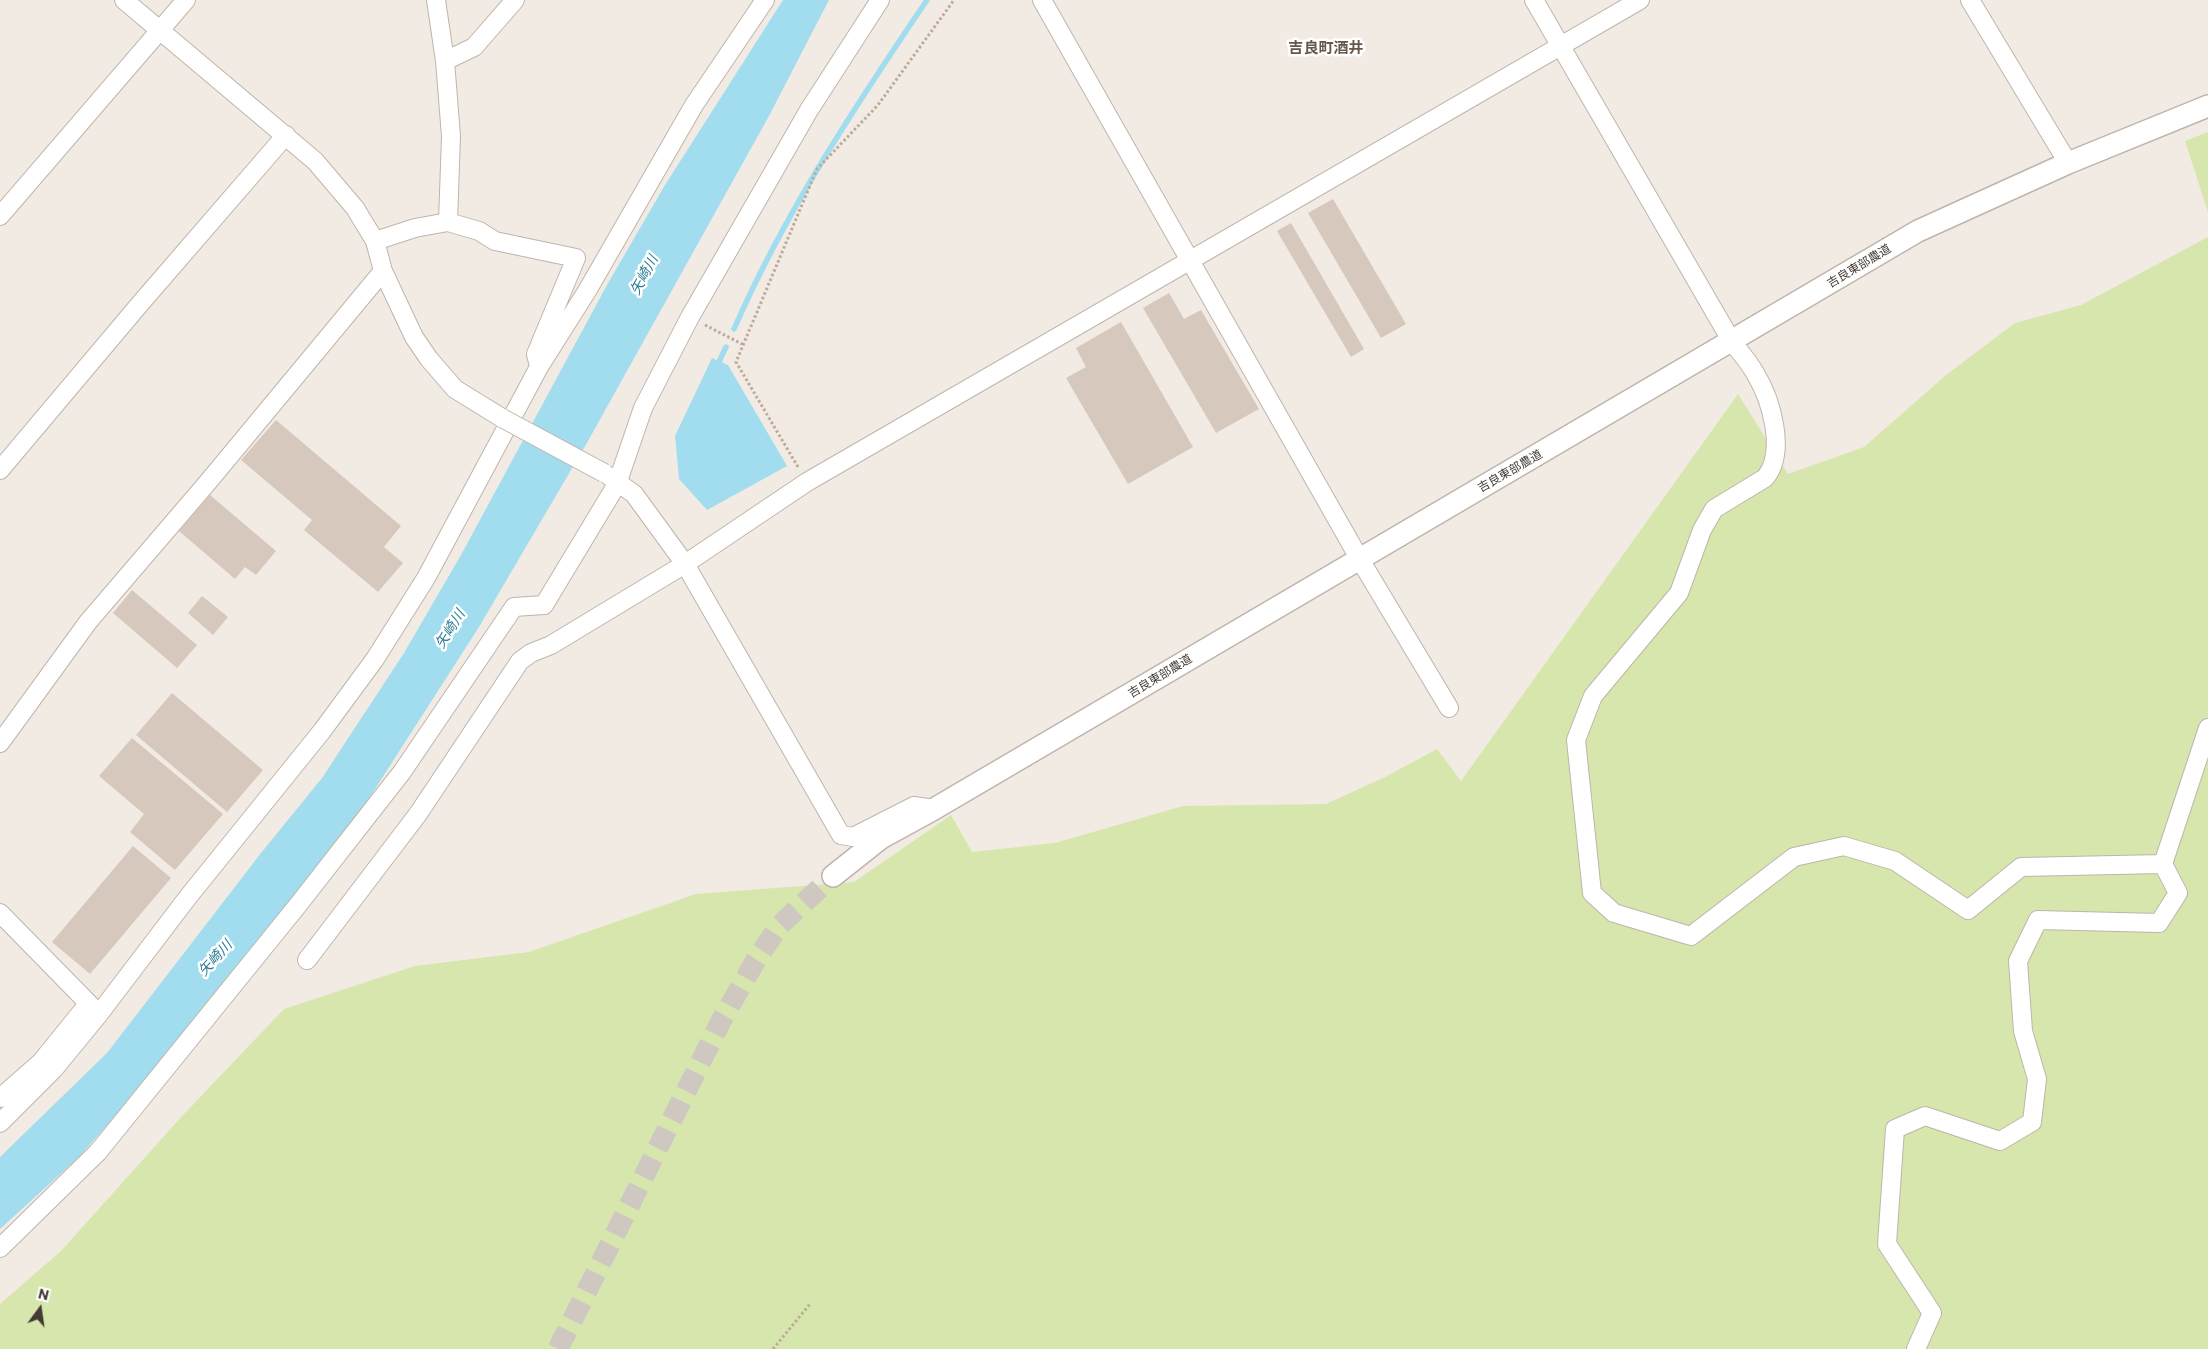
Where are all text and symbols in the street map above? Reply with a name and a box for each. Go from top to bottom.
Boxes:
district label: 吉良町酒井 [1289,39,1363,57]
street label: 吉良東部農道 [1824,241,1894,291]
water label: 矢崎川 [627,253,661,297]
street label: 吉良東部農道 [1475,447,1545,495]
water label: 矢崎川 [432,607,468,651]
street label: 吉良東部農道 [1125,651,1195,701]
water label: 矢崎川 [195,937,235,979]
north arrow [15,1284,65,1334]
text: N [37,1284,51,1303]

